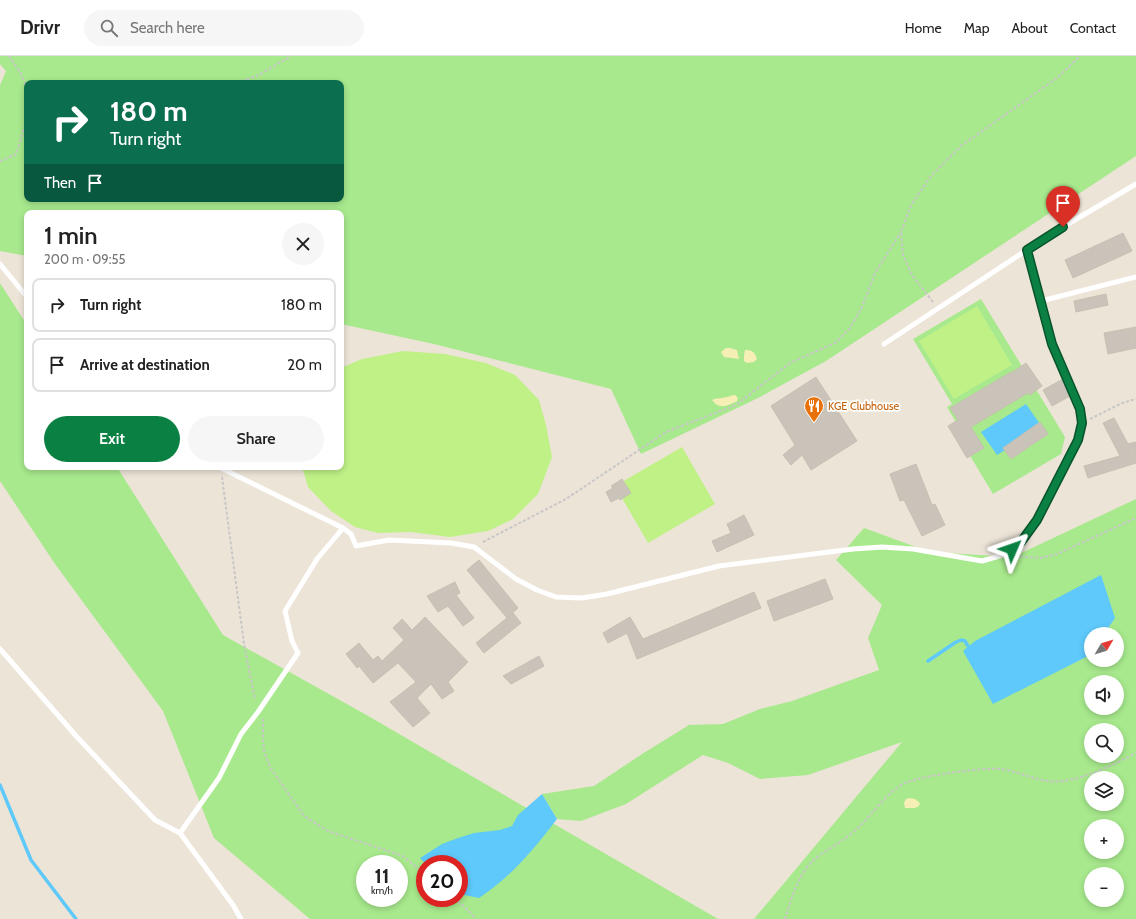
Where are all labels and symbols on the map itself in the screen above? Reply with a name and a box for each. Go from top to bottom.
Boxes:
pin [1046,186,1080,227]
restaurant icon: KGE Clubhouse [803,395,825,423]
place label: KGE Clubhouse [828,399,899,413]
position arrow [991,528,1033,570]
north arrow [1084,627,1124,667]
speed limit sign: 20 [416,855,468,907]

